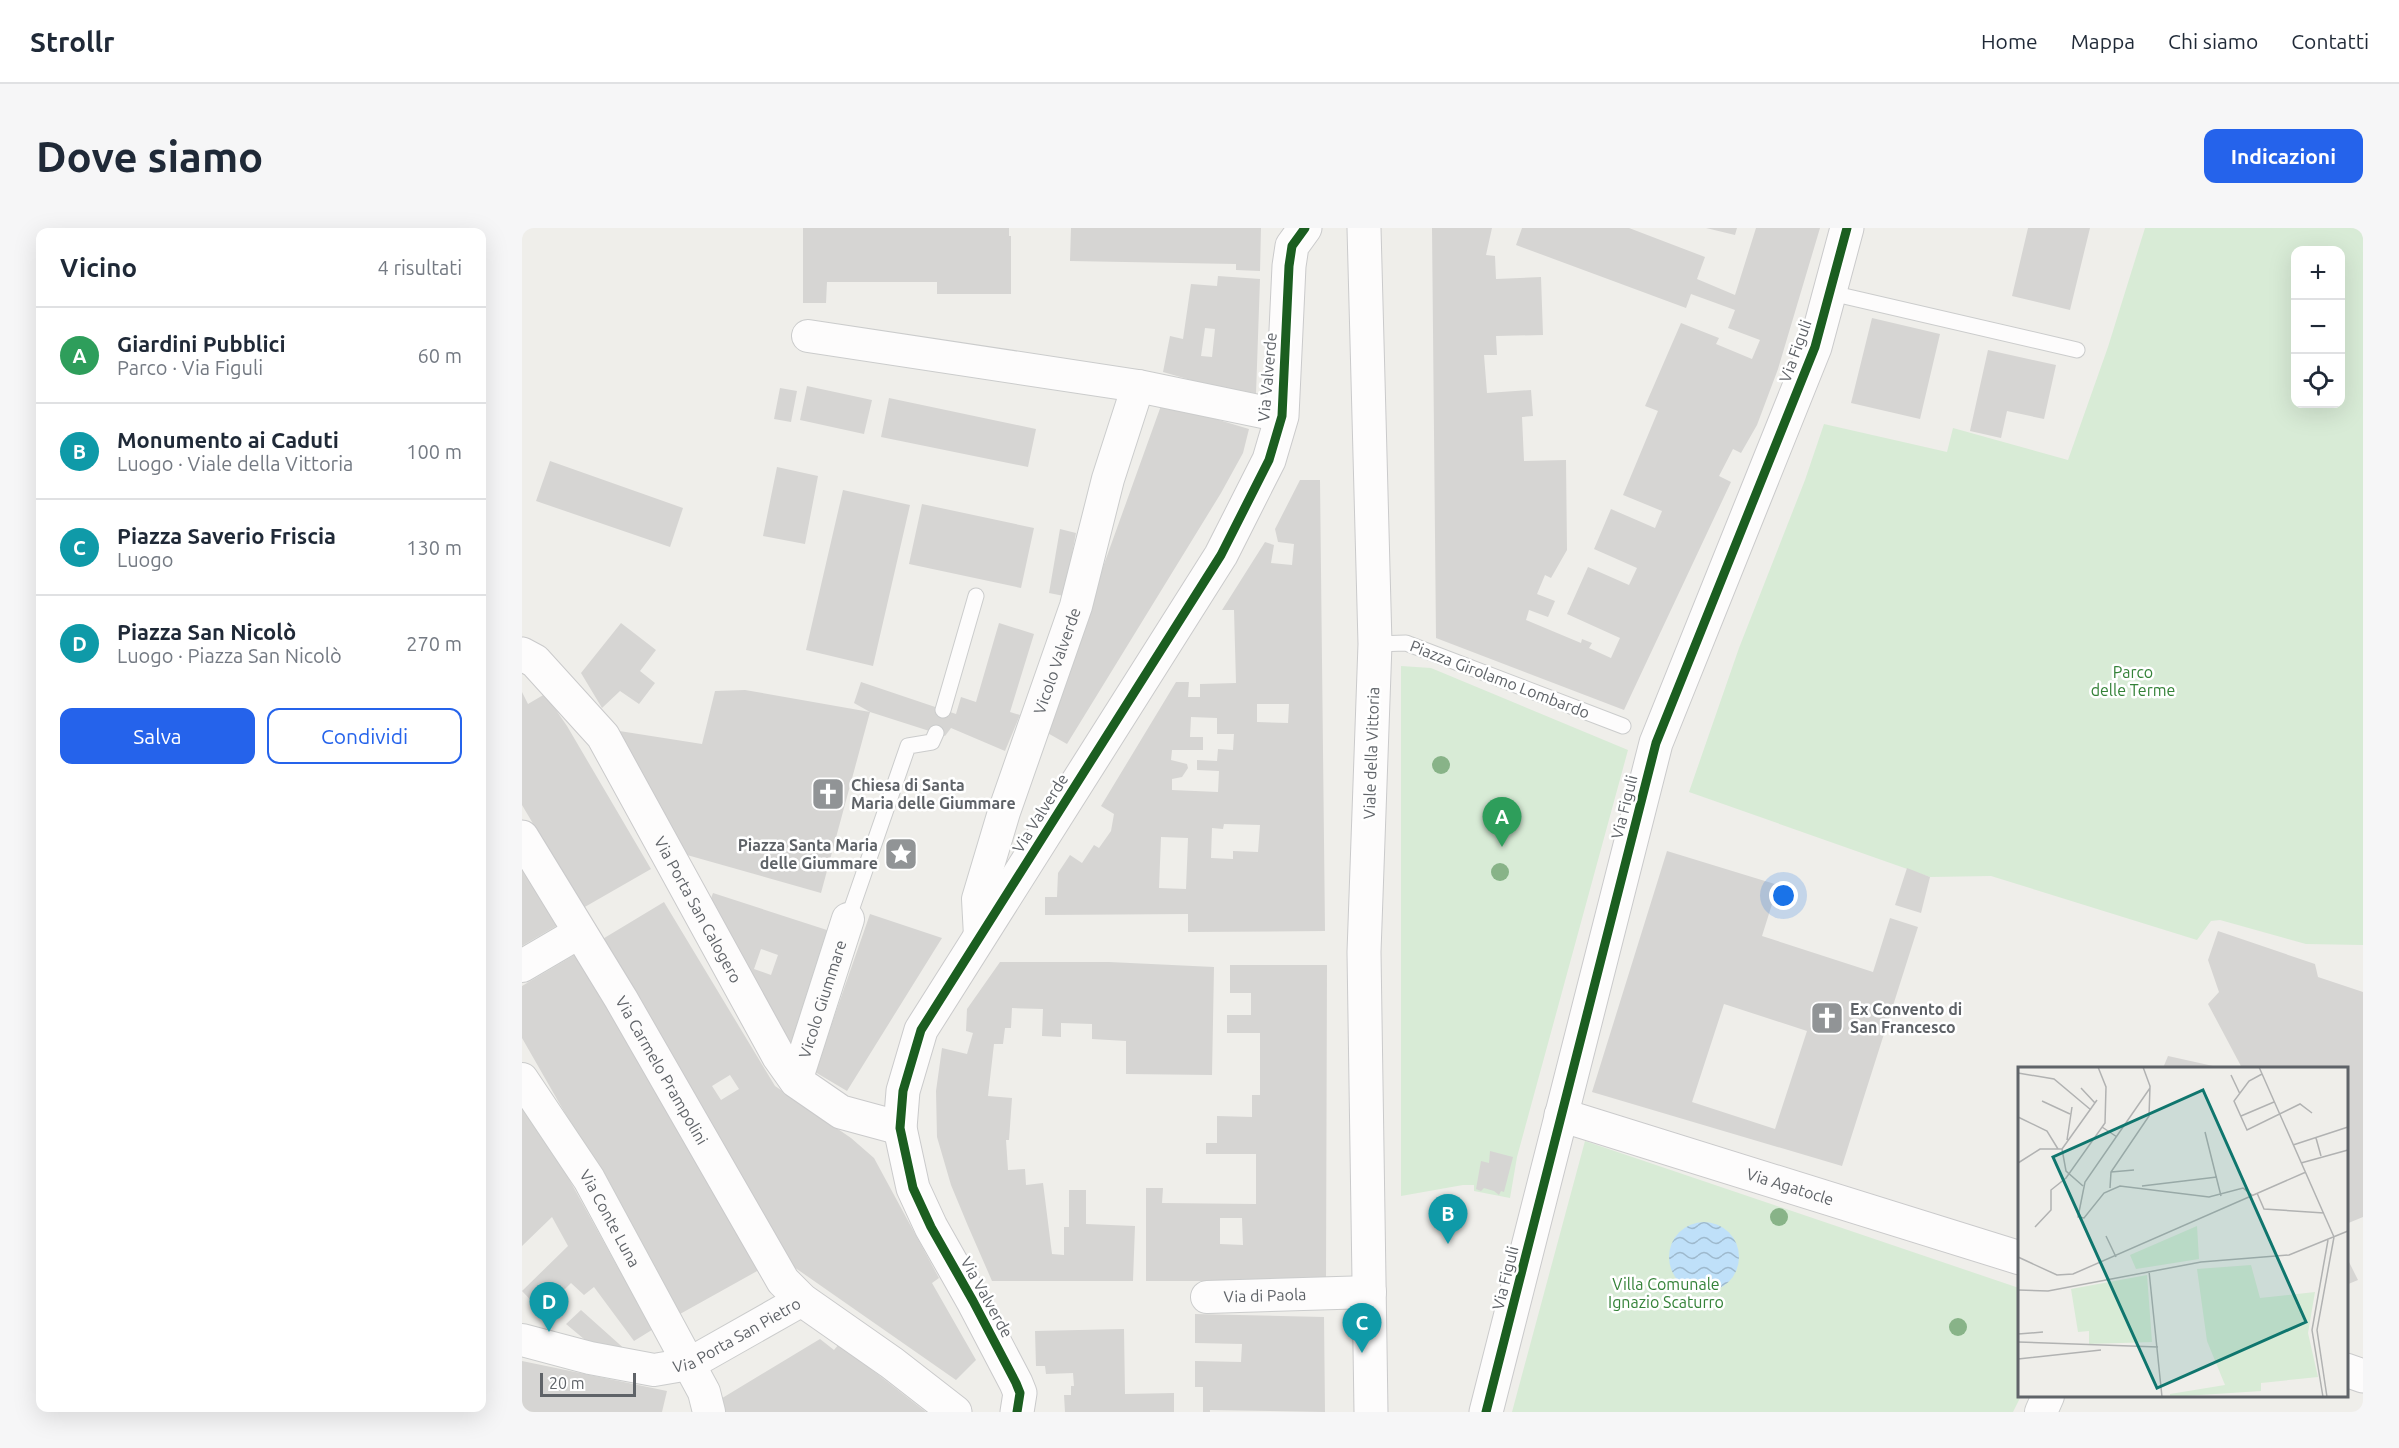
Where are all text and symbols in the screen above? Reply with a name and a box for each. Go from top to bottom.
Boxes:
text: Strollr [30,26,115,57]
text: Home [1981,29,2038,53]
text: Mappa [2071,29,2135,53]
text: Chi siamo [2168,29,2258,53]
text: Contatti [2291,29,2369,53]
button: Indicazioni [2204,129,2363,183]
text: Dove siamo [36,133,263,180]
map controls [2291,246,2345,408]
button: + [2291,246,2345,300]
text: Vicino [60,253,137,282]
text: 4 risultati [378,256,462,279]
button: − [2291,300,2345,354]
street label: Via Figuli [1775,317,1815,385]
text: Giardini Pubblici [117,331,286,356]
street label: Via Valverde [1254,332,1280,422]
text: A [72,344,87,367]
text: 60 m [418,344,462,367]
button: locate [2291,354,2345,408]
text: Parco · Via Figuli [117,356,263,379]
text: Monumento ai Caduti [117,427,339,452]
text: B [73,440,86,463]
text: 100 m [406,440,462,463]
text: Luogo · Viale della Vittoria [117,452,353,475]
text: Piazza Saverio Friscia [117,523,336,548]
text: C [73,536,86,559]
text: 130 m [406,536,462,559]
text: Luogo [117,548,174,571]
street label: Vicolo Valverde [1030,605,1084,717]
text: Piazza San Nicolò [117,619,296,644]
text: D [72,632,87,655]
text: 270 m [406,632,462,655]
street label: Piazza Girolamo Lombardo [1408,636,1592,722]
text: Luogo · Piazza San Nicolò [117,644,342,667]
park label: Parco delle Terme [2091,663,2175,699]
street label: Viale della Vittoria [1360,686,1382,820]
button: Salva [60,708,255,764]
button: Condividi [267,708,462,764]
street label: Via Valverde [1009,770,1071,856]
street label: Via Figuli [1607,773,1641,841]
church icon: Chiesa di Santa Maria delle Giummare [810,776,846,812]
place label: Chiesa di Santa Maria delle Giummare [851,776,1016,812]
pin: A [1482,798,1522,847]
street label: Via Porta San Calogero [651,833,746,986]
place label: Piazza Santa Maria delle Giummare [738,836,878,872]
place icon: Piazza Santa Maria delle Giummare [883,836,919,872]
your location [1769,881,1798,910]
street label: Vicolo Giummare [795,938,850,1060]
street label: Via Carmelo Prampolini [612,993,712,1148]
church icon: Ex Convento di San Francesco [1809,1000,1845,1036]
place label: Ex Convento di San Francesco [1850,1000,1962,1036]
inset map [2018,1067,2348,1397]
street label: Via Agatocle [1744,1164,1836,1208]
street label: Via Conte Luna [576,1166,644,1270]
pin: B [1428,1194,1468,1244]
street label: Via Figuli [1488,1244,1522,1312]
street label: Via Valverde [957,1253,1017,1341]
park label: Villa Comunale Ignazio Scaturro [1608,1275,1724,1311]
pin: D [530,1282,568,1332]
street label: Via di Paola [1223,1285,1307,1305]
street label: Via Porta San Pietro [671,1294,804,1376]
pin: C [1342,1304,1382,1353]
scale bar [540,1370,636,1398]
text: 20 m [549,1374,585,1392]

